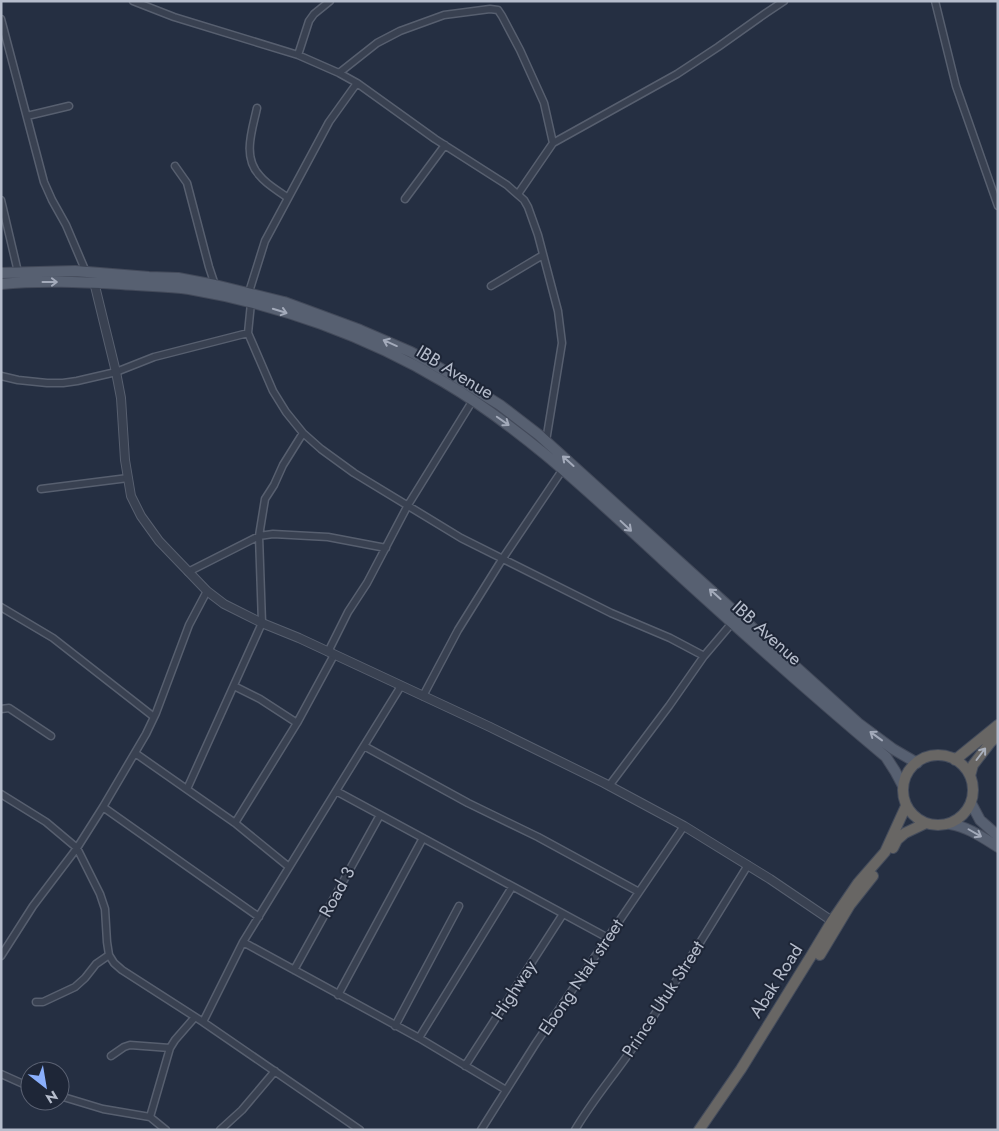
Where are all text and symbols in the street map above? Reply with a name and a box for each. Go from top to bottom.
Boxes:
one-way arrow [42,277,58,287]
one-way arrow [271,306,287,316]
one-way arrow [383,337,398,347]
street label: IBB Avenue [411,339,499,405]
one-way arrow [496,416,510,426]
one-way arrow [562,456,575,467]
one-way arrow [620,520,633,532]
one-way arrow [708,588,721,600]
street label: IBB Avenue [726,595,808,671]
one-way arrow [869,731,883,741]
one-way arrow [976,747,986,761]
one-way arrow [967,828,981,838]
street label: Road 3 [313,862,362,922]
street label: Ebong Ntak street [532,913,630,1041]
street label: Prince Utuk Street [616,935,711,1062]
street label: Abak Road [743,939,809,1023]
street label: Highway [485,955,543,1025]
north arrow [20,1061,70,1111]
text: N [42,1086,62,1109]

